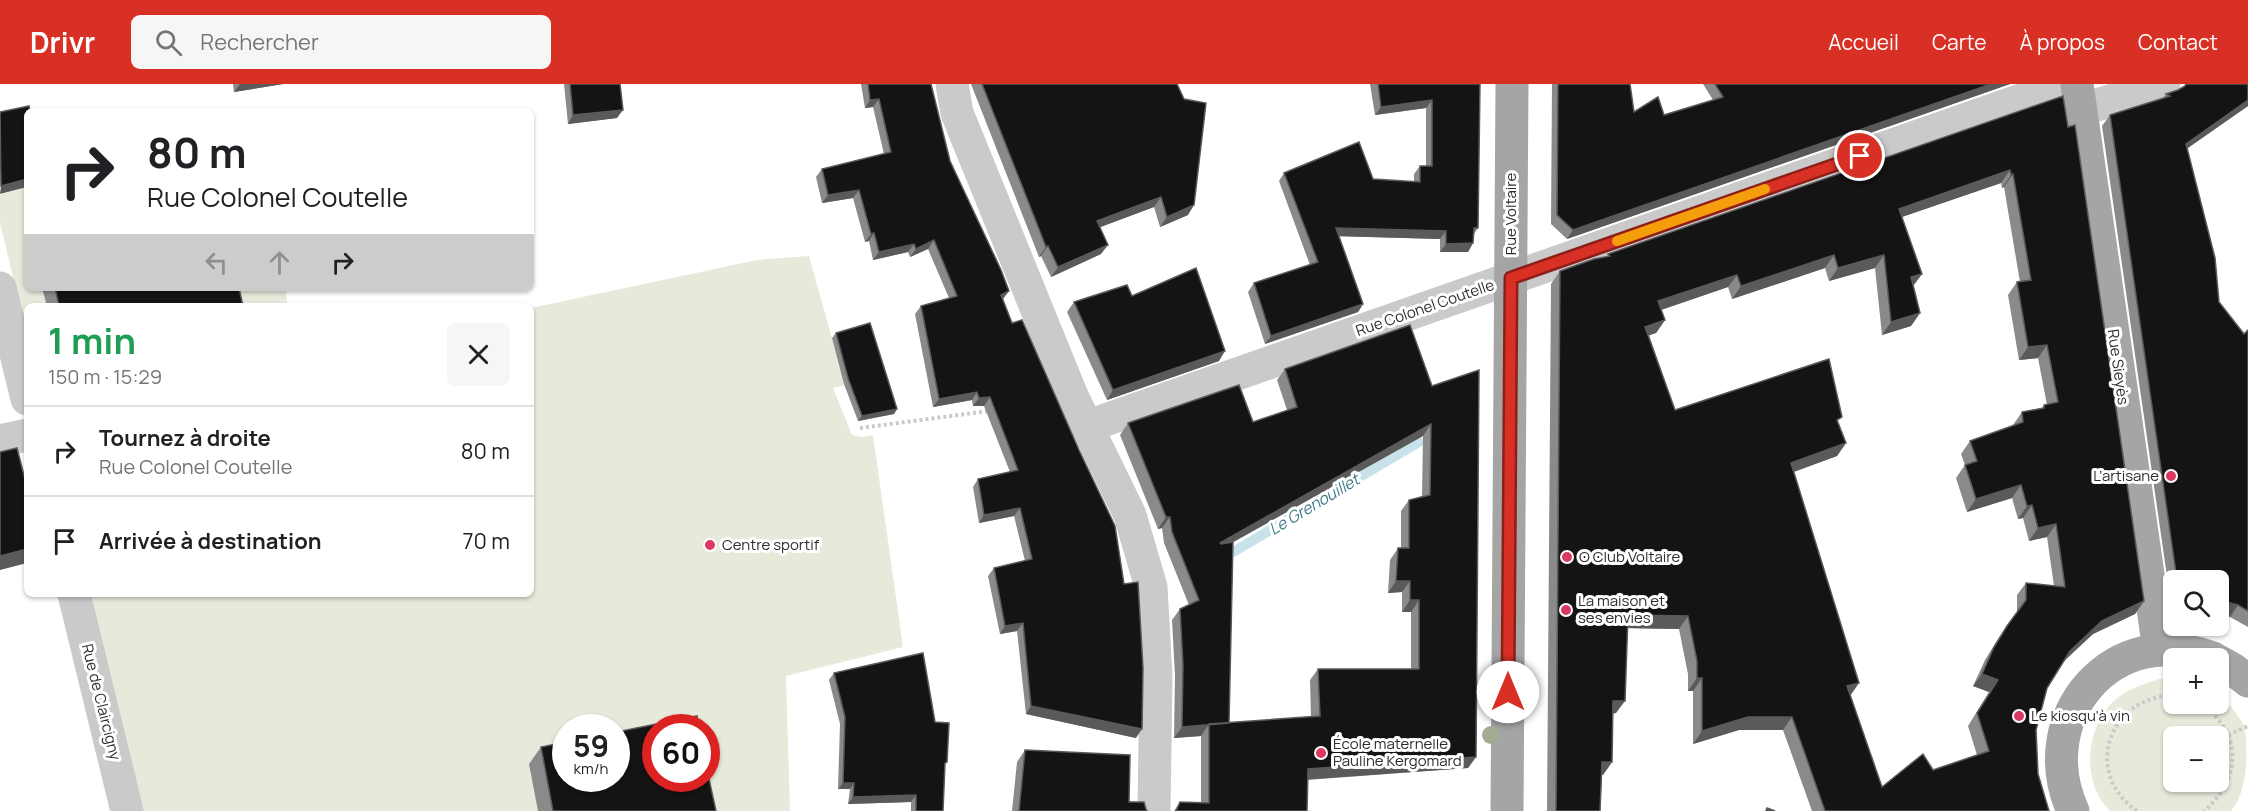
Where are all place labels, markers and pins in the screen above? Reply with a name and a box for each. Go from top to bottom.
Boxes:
pin [1834,130,1885,181]
place label: L’artisane [2093,465,2159,486]
marker: L’artisane [2164,469,2178,483]
place label: Centre sportif [722,534,820,555]
marker: Centre sportif [703,538,717,552]
place label: O Club Voltaire [1579,546,1681,567]
marker: O Club Voltaire [1560,550,1574,564]
place label: La maison et ses envies [1578,590,1665,628]
marker: La maison et ses envies [1559,603,1573,617]
place label: Le kiosqu'à vin [2031,705,2130,726]
marker: Le kiosqu'à vin [2012,709,2026,723]
place label: École maternelle Pauline Kergomard [1333,733,1462,771]
marker: École maternelle Pauline Kergomard [1314,746,1328,760]

